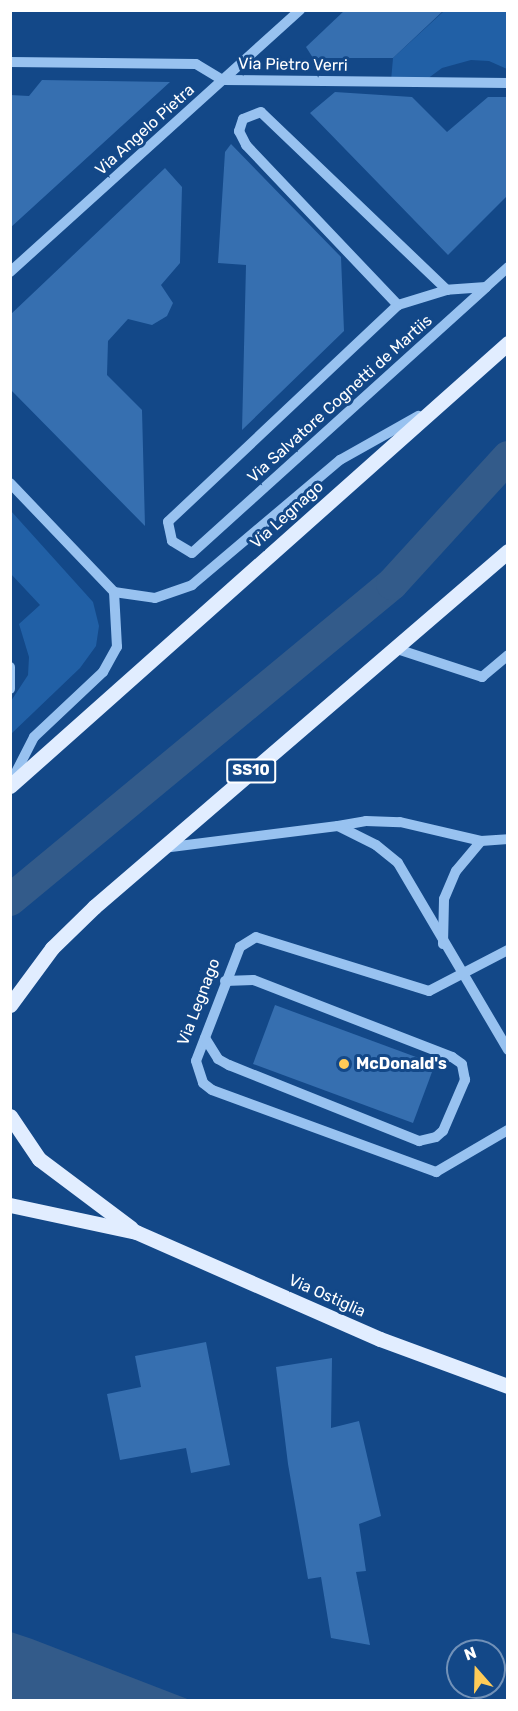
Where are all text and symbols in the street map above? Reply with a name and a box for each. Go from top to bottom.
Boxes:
street label: Via Pietro Verri [238,54,348,76]
street label: Via Angelo Pietra [91,80,199,180]
street label: Via Salvatore Cognetti de Martiis [244,311,436,487]
street label: Via Legnago [247,477,327,553]
road number: SS10 [226,759,276,783]
street label: Via Legnago [174,956,224,1048]
place label: McDonald's [356,1054,447,1074]
marker: McDonald's [337,1057,351,1071]
street label: Via Ostiglia [286,1270,368,1322]
north arrow [446,1639,506,1699]
text: N [462,1643,479,1664]

